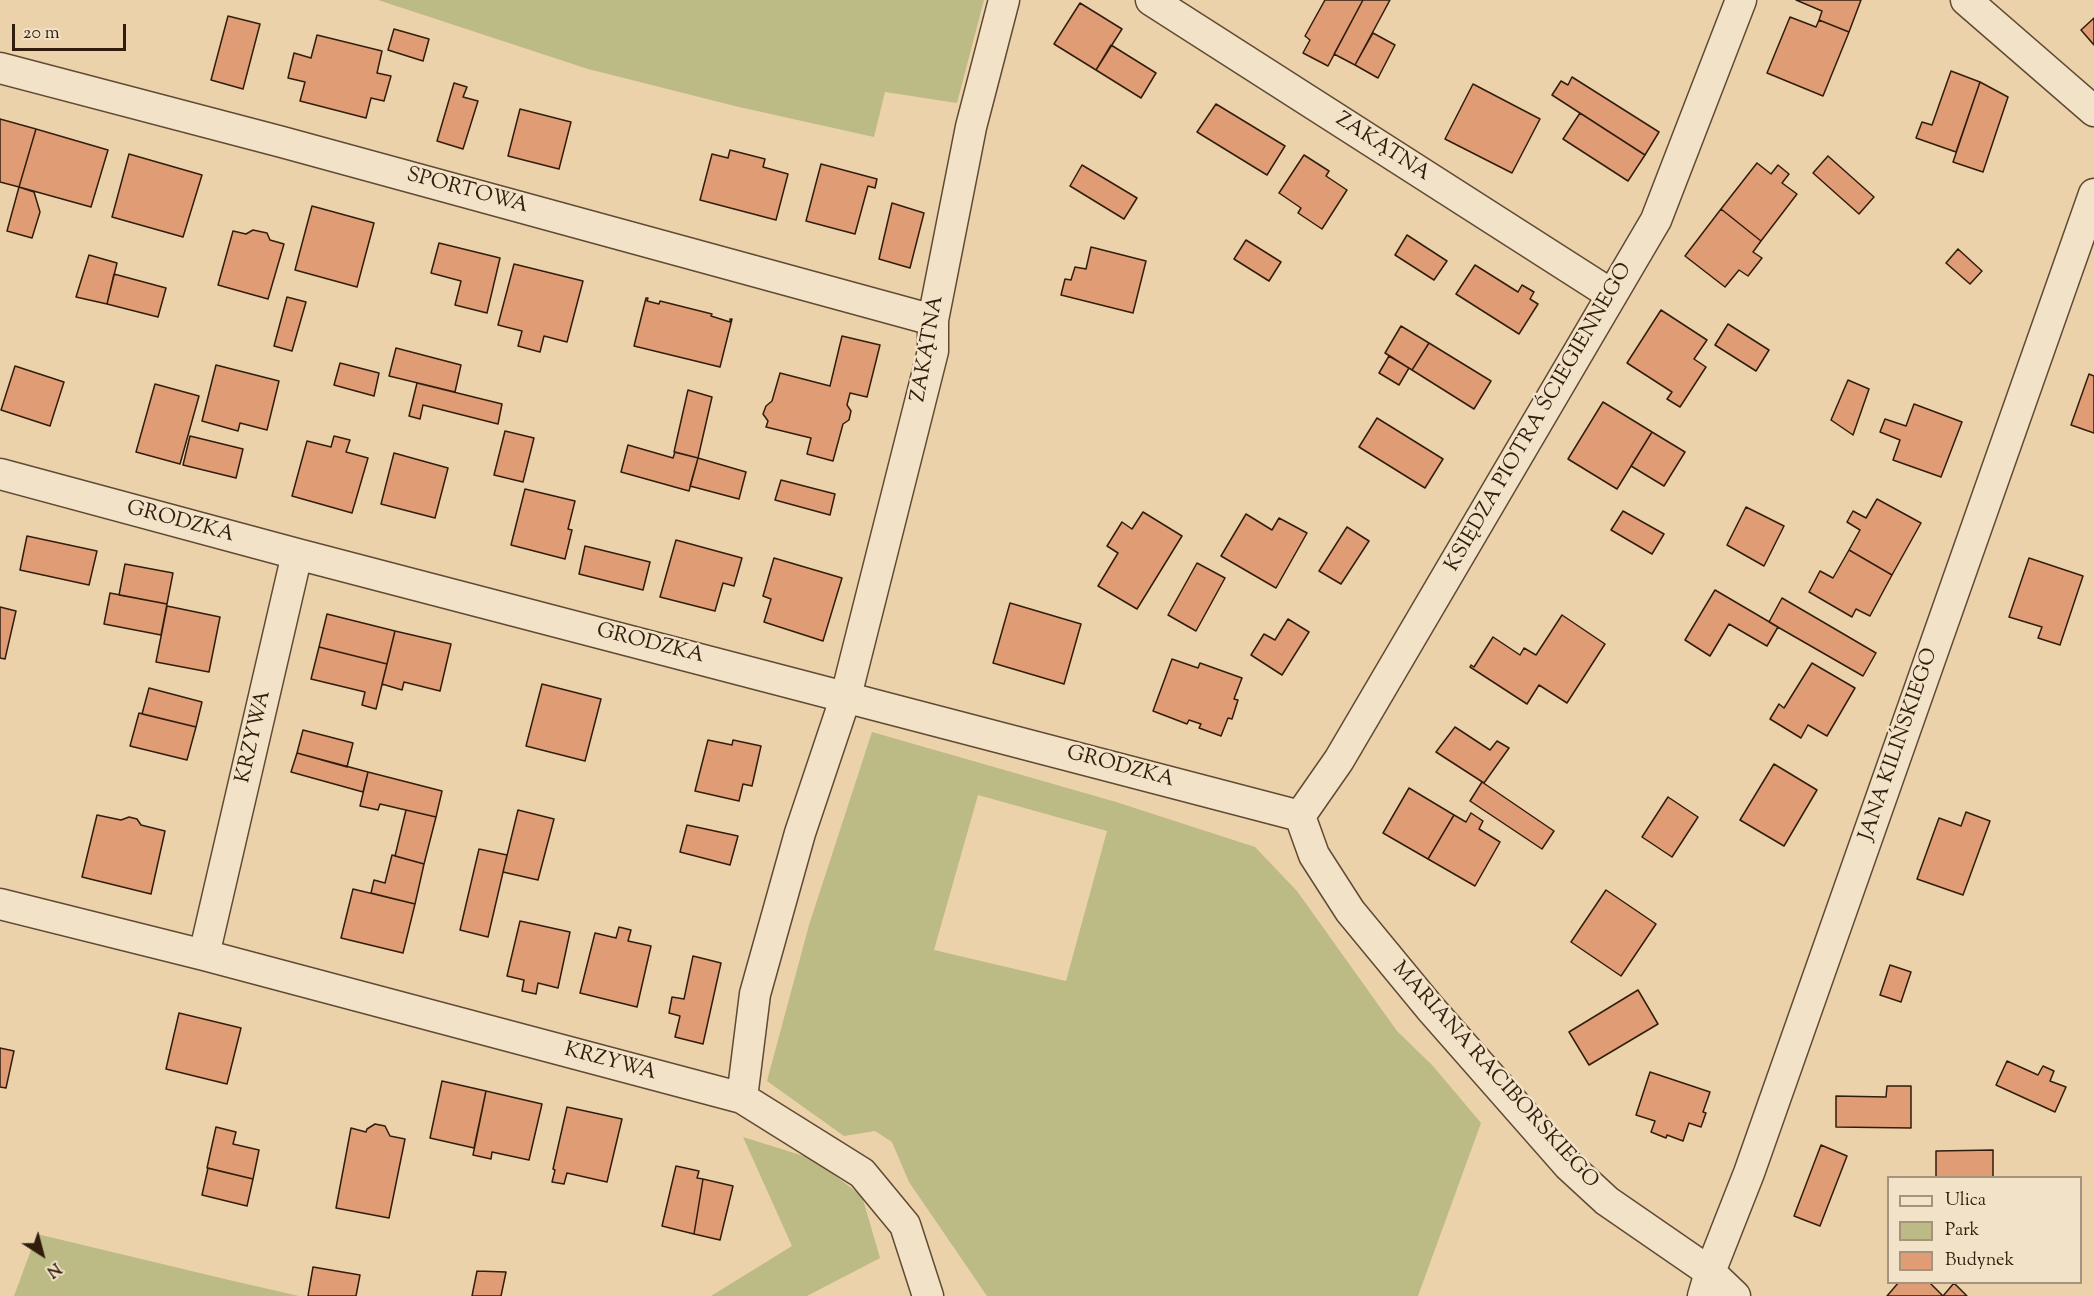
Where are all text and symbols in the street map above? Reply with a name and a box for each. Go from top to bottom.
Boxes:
scale bar [15,12,129,50]
text: 20 m [23,21,60,47]
street label: ZAKĄTNA [1330,108,1434,188]
street label: SPORTOWA [403,164,531,220]
street label: KSIĘDZA PIOTRA ŚCIEGIENNEGO [1441,259,1639,577]
street label: ZAKĄTNA [907,294,951,404]
street label: GRODZKA [123,497,237,549]
street label: GRODZKA [593,619,707,671]
street label: JANA KILIŃSKIEGO [1855,645,1945,845]
street label: KRZYWA [232,688,278,786]
street label: GRODZKA [1063,742,1177,794]
street label: MARIANA RACIBORSKIEGO [1385,957,1603,1195]
street label: KRZYWA [561,1039,659,1087]
legend [1887,1176,2082,1284]
text: Ulica [1945,1188,1986,1214]
text: Park [1945,1218,1979,1244]
north arrow [12,1224,72,1284]
text: Budynek [1945,1248,2014,1274]
text: N [41,1256,65,1282]

